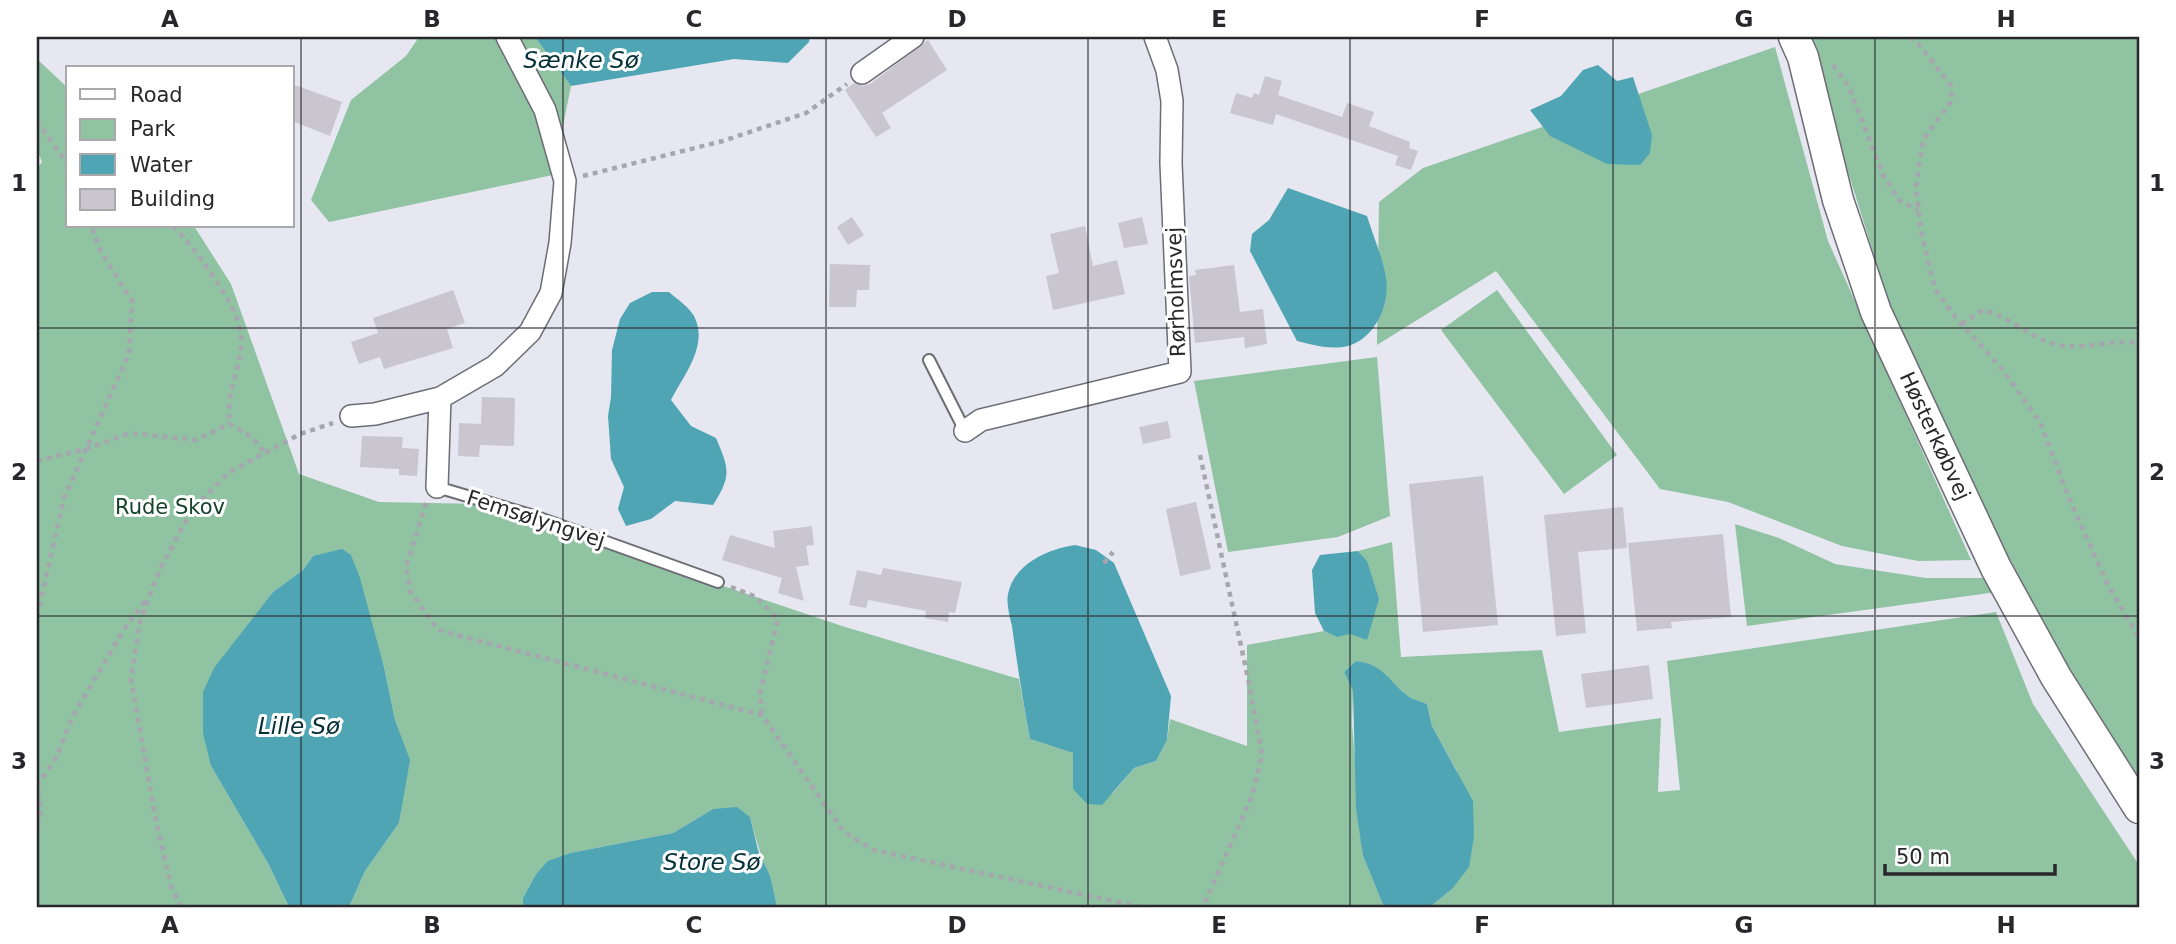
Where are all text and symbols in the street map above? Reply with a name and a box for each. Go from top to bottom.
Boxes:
text: A [161,6,179,32]
text: B [423,6,441,32]
text: C [686,6,702,32]
text: D [947,6,967,32]
text: E [1211,6,1227,32]
text: F [1474,6,1490,32]
text: G [1735,6,1753,32]
text: H [1996,6,2016,32]
water label: Sænke Sø [523,47,640,73]
legend [66,66,294,228]
text: Road [130,83,183,107]
text: Park [130,117,176,141]
text: Water [130,153,192,177]
text: 1 [11,170,27,196]
text: 1 [2149,170,2165,196]
text: Building [130,187,215,211]
street label: Rørholmsvej [1162,226,1190,358]
street label: Høsterkøbvej [1895,368,1975,504]
text: 2 [11,459,27,485]
text: 2 [2149,459,2165,485]
street label: Femsølyngvej [464,485,608,553]
park label: Rude Skov [115,495,225,519]
water label: Lille Sø [258,713,341,739]
text: 3 [11,748,27,774]
text: 3 [2149,748,2165,774]
scale bar [1885,832,2055,876]
text: 50 m [1896,845,1950,869]
water label: Store Sø [663,849,762,875]
text: A [161,912,179,938]
text: B [423,912,441,938]
text: C [686,912,702,938]
text: D [947,912,967,938]
text: E [1211,912,1227,938]
text: F [1474,912,1490,938]
text: G [1735,912,1753,938]
text: H [1996,912,2016,938]

